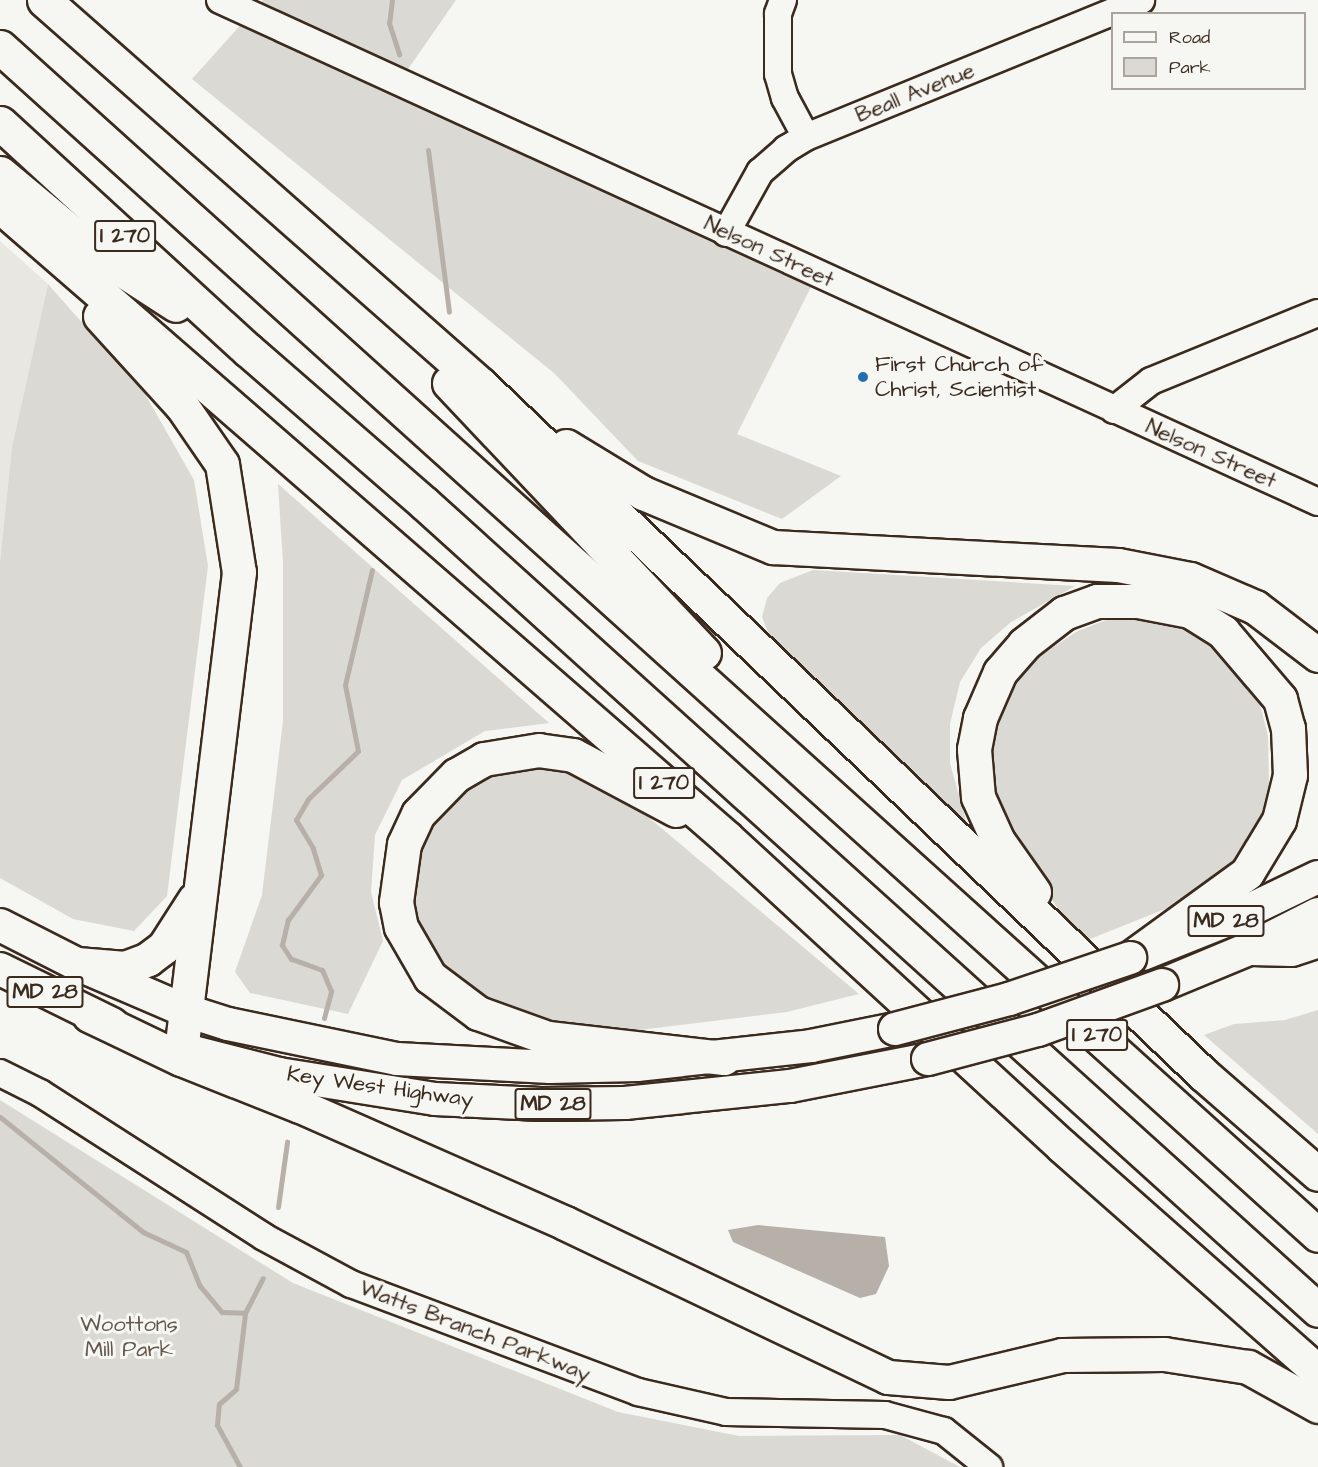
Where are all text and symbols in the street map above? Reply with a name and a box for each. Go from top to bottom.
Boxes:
legend [1111,12,1306,90]
text: Road [1169,25,1210,50]
text: Park [1169,55,1211,80]
street label: Beall Avenue [852,57,978,129]
street label: Nelson Street [700,210,838,294]
road number: I 270 [94,218,156,254]
place label: First Church of Christ, Scientist [875,351,1043,402]
marker: First Church of Christ, Scientist [856,370,870,384]
street label: Nelson Street [1142,413,1280,495]
road number: I 270 [632,765,696,801]
road number: MD 28 [1187,903,1265,939]
road number: MD 28 [6,974,84,1010]
road number: I 270 [1066,1017,1128,1053]
street label: Key West Highway [285,1061,475,1113]
road number: MD 28 [514,1086,592,1122]
street label: Watts Branch Parkway [356,1275,594,1387]
park label: Woottons Mill Park [80,1311,178,1362]

